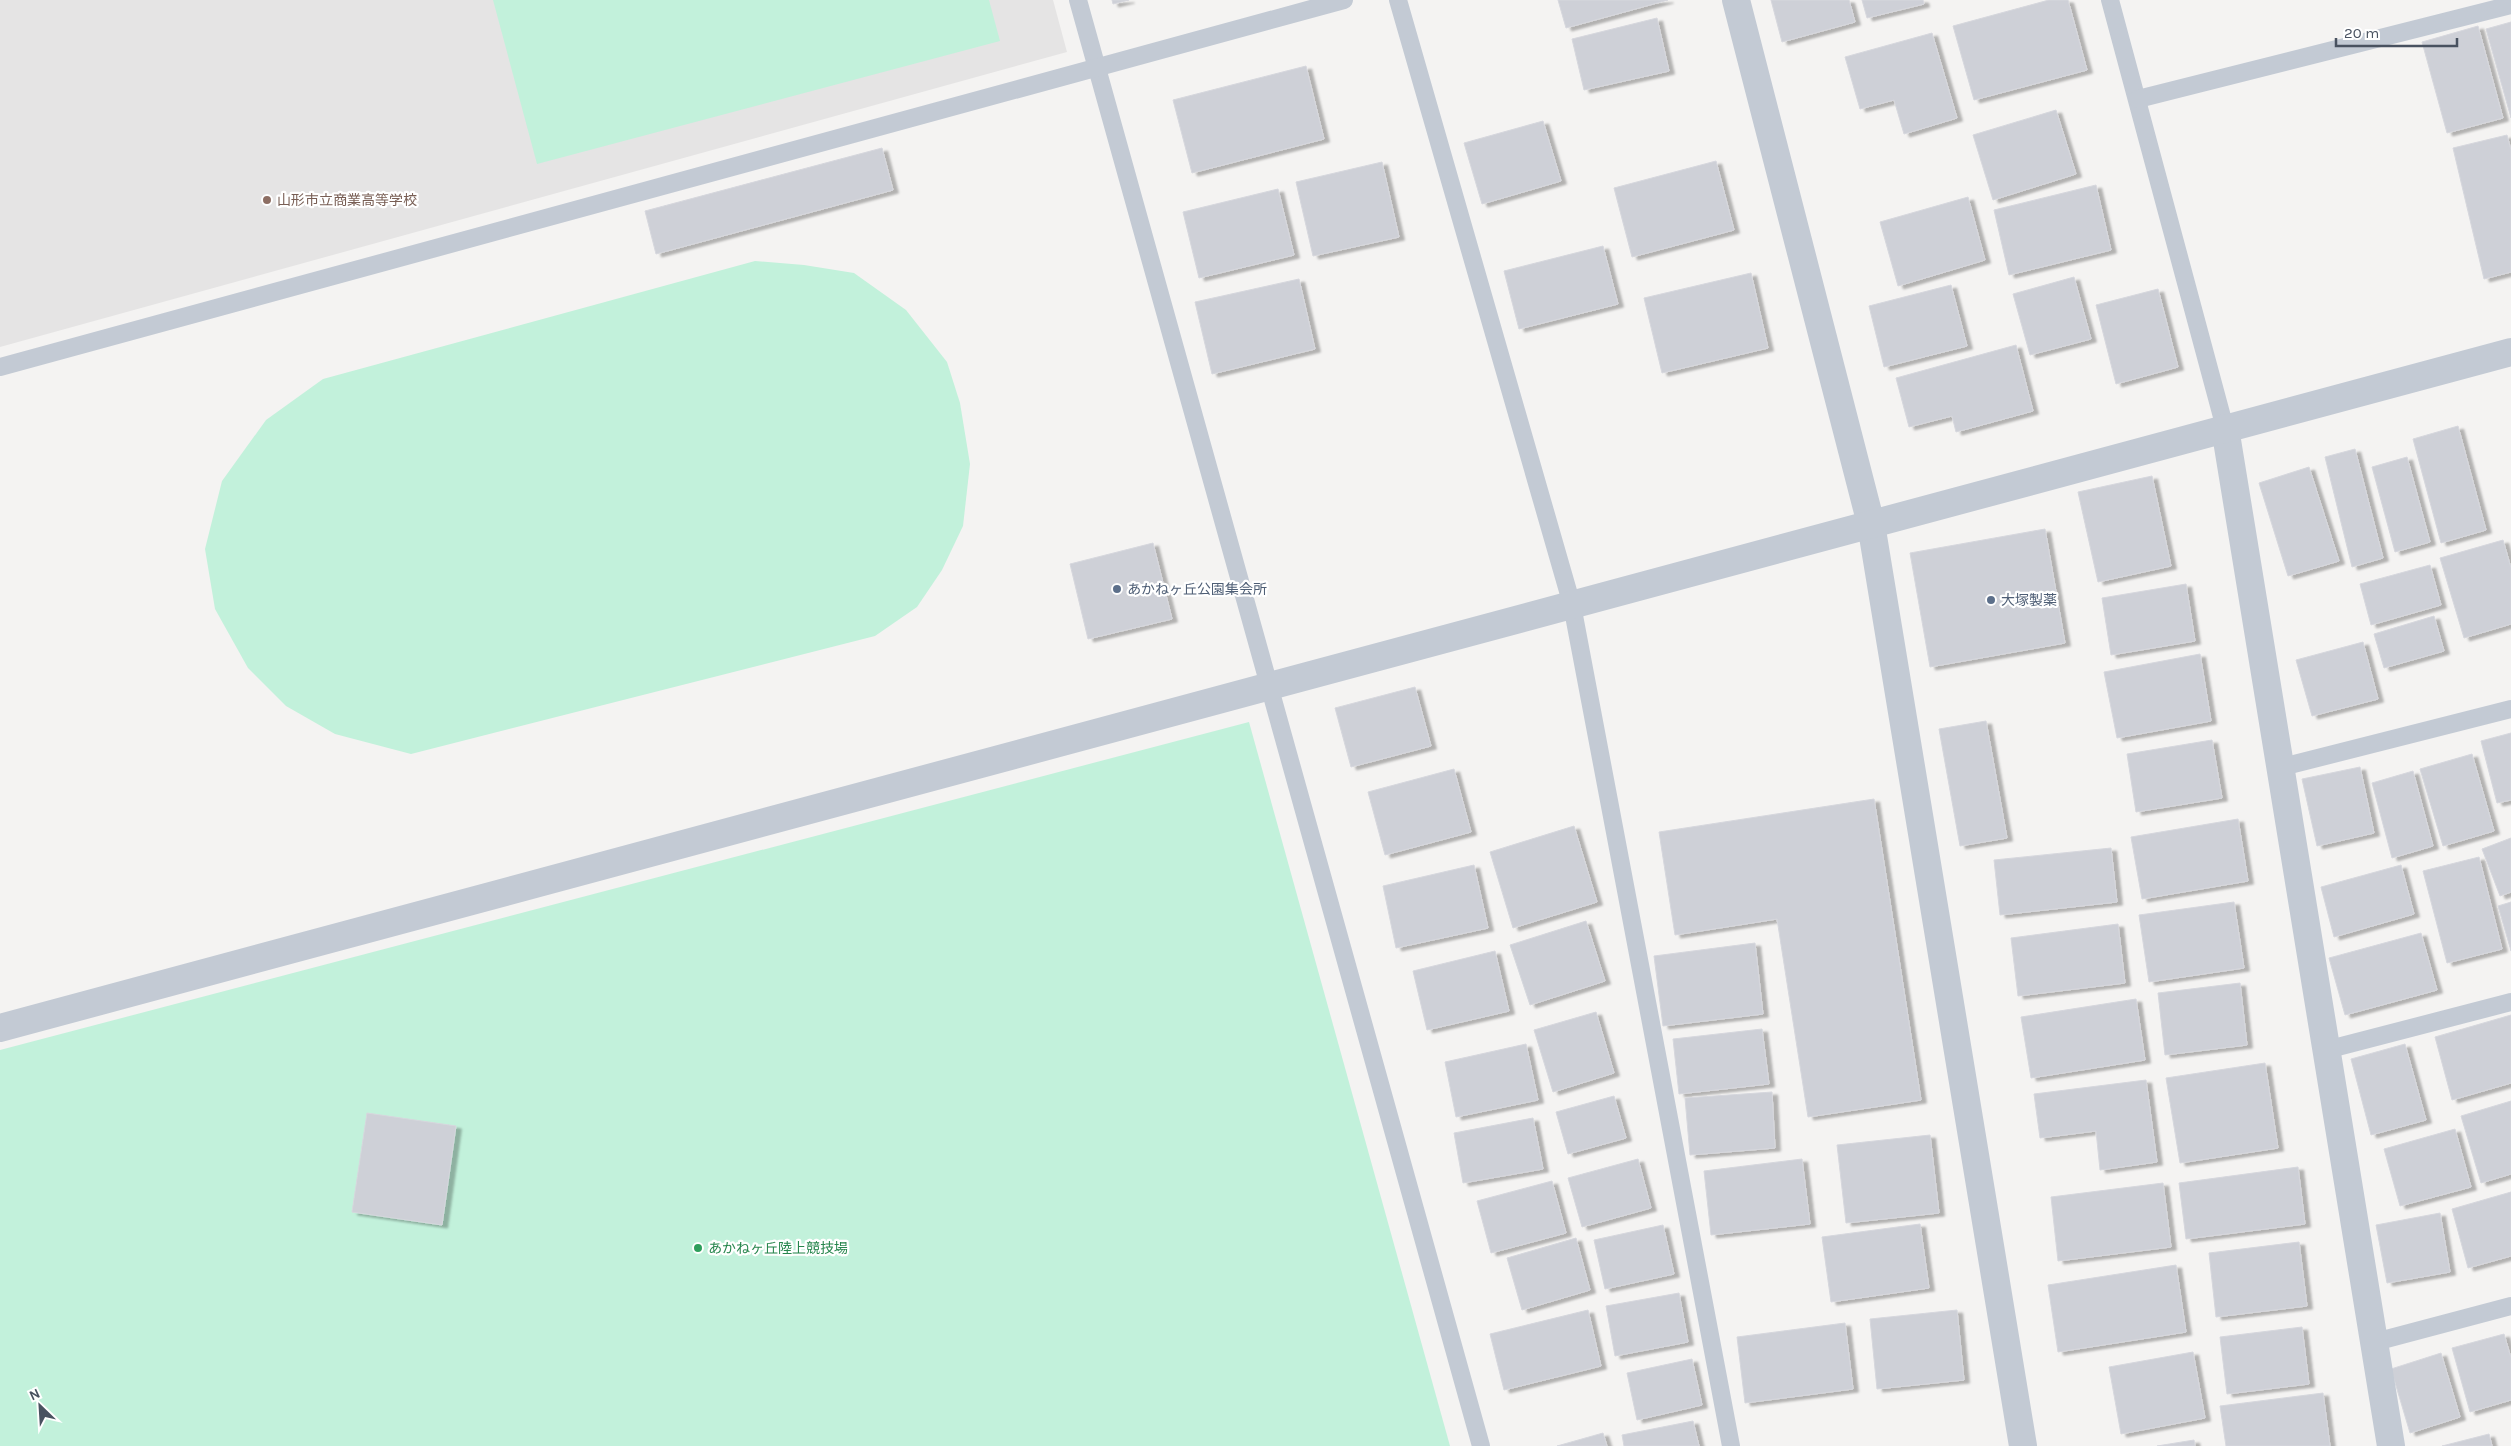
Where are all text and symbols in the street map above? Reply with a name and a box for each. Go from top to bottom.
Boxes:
scale bar [2336,15,2457,47]
text: 20 m [2344,24,2379,42]
place label: 山形市立商業高等学校 [277,192,417,209]
marker: 山形市立商業高等学校 [261,194,273,206]
place label: あかねヶ丘公園集会所 [1127,581,1267,598]
marker: あかねヶ丘公園集会所 [1111,583,1123,595]
place label: 大塚製薬 [2001,592,2057,609]
marker: 大塚製薬 [1985,594,1997,606]
place label: あかねヶ丘陸上競技場 [708,1240,848,1257]
marker: あかねヶ丘陸上競技場 [692,1242,704,1254]
north arrow [15,1381,65,1431]
text: N [27,1385,43,1404]

